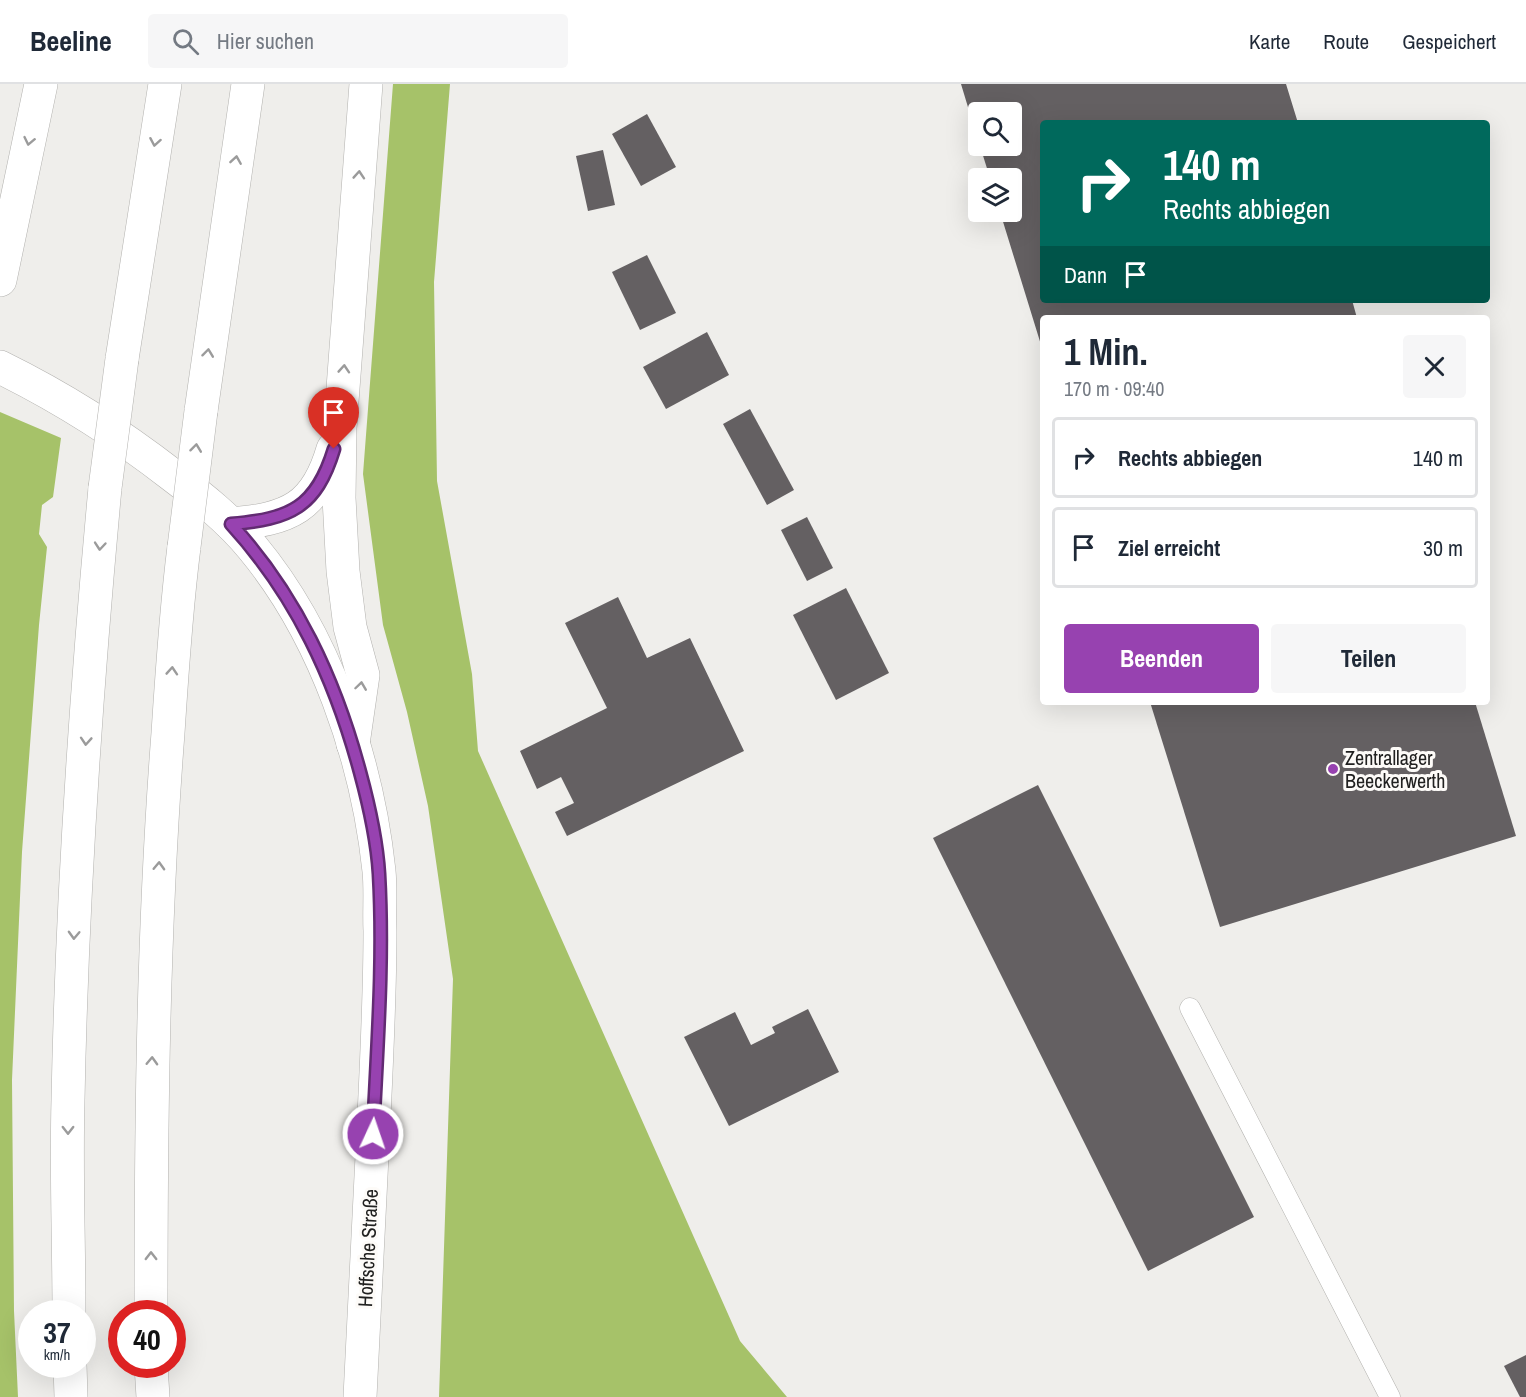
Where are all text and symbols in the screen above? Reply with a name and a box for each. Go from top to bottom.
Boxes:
search box [148,14,568,68]
text: Beeline [30,22,112,60]
icon: search [169,25,202,58]
text: Hier suchen [217,26,314,56]
text: Karte [1249,27,1290,56]
text: Route [1323,27,1369,56]
text: Gespeichert [1402,27,1496,56]
map controls [968,102,1022,222]
button: search [968,102,1022,156]
one-way arrow [23,136,36,146]
one-way arrow [149,136,162,146]
text: 140 m [1163,137,1261,193]
icon: right [1064,144,1142,222]
one-way arrow [230,156,242,165]
button: layers [968,168,1022,222]
one-way arrow [352,170,365,179]
text: Rechts abbiegen [1163,191,1330,227]
icon: arrive [1119,258,1152,291]
text: Dann [1064,260,1107,290]
text: 1 Min. [1064,328,1148,376]
button: close [1403,335,1466,398]
one-way arrow [201,349,213,358]
one-way arrow [337,365,350,374]
text: 170 m · 09:40 [1064,375,1164,402]
pin [308,387,359,449]
icon: arrive [317,396,350,429]
icon: right [1067,441,1100,474]
one-way arrow [190,443,202,452]
text: Rechts abbiegen [1118,443,1262,473]
text: 140 m [1413,443,1463,473]
icon: arrive [1067,531,1100,564]
text: Ziel erreicht [1118,533,1220,563]
text: 30 m [1423,533,1463,563]
one-way arrow [94,542,107,551]
button: Beenden [1064,624,1259,693]
button: Teilen [1271,624,1466,693]
one-way arrow [165,667,178,676]
one-way arrow [354,681,367,691]
one-way arrow [79,736,92,745]
place label: Zentrallager Beeckerwerth [1345,744,1445,794]
marker: Zentrallager Beeckerwerth [1326,762,1340,776]
one-way arrow [152,861,165,870]
one-way arrow [68,931,81,940]
one-way arrow [145,1056,158,1065]
position arrow [341,1102,405,1166]
one-way arrow [62,1126,74,1135]
street label: Hoffsche Straße [351,1188,384,1308]
one-way arrow [145,1251,157,1260]
speed limit sign: 40 [108,1300,186,1378]
text: 37 [43,1312,71,1352]
text: km/h [44,1344,70,1365]

